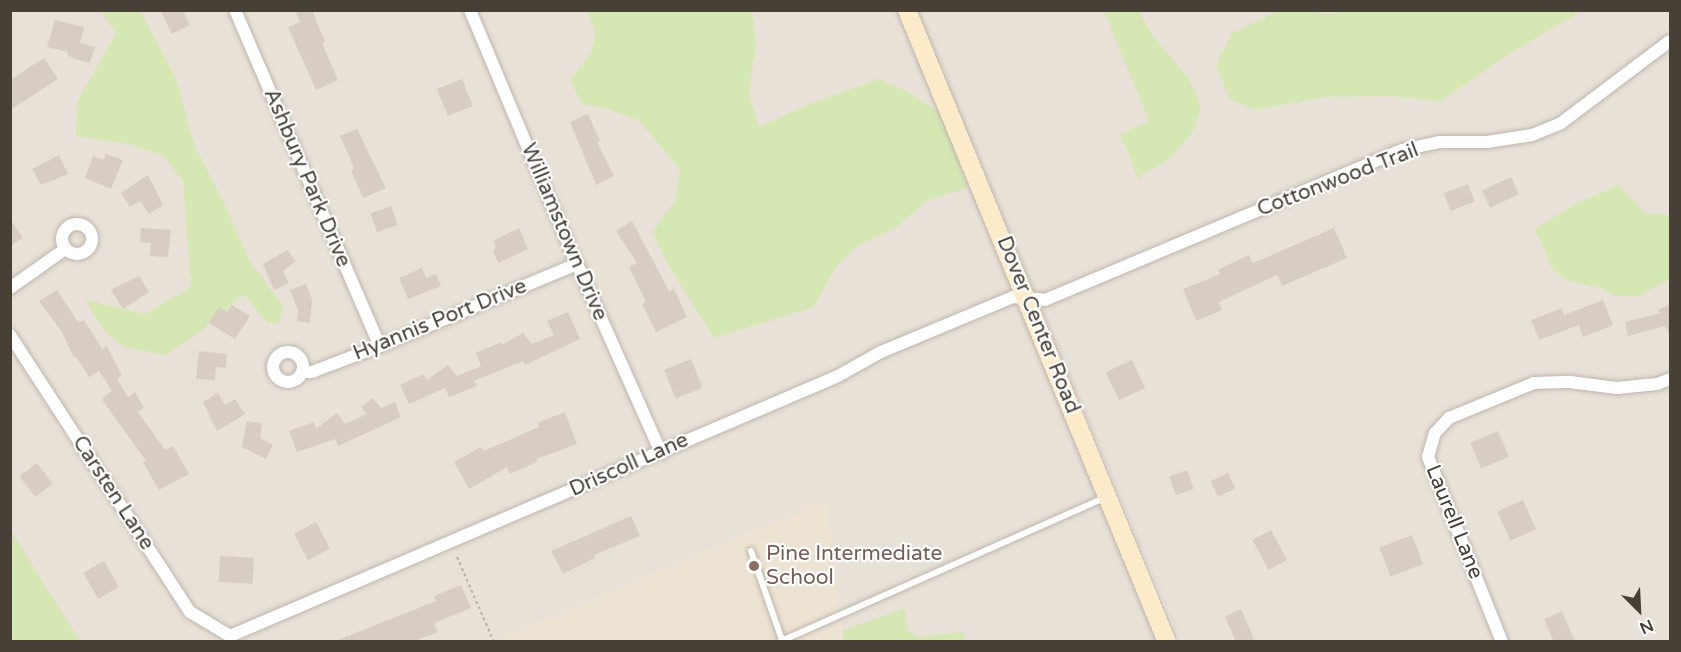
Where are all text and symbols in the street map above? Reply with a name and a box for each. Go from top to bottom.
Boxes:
street label: Ashbury Park Drive [258,85,356,271]
street label: Cottonwood Trail [1254,138,1422,222]
street label: Williamstown Drive [515,140,613,324]
street label: Dover Center Road [991,233,1085,417]
street label: Hyannis Port Drive [350,274,530,366]
street label: Driscoll Lane [566,428,692,502]
street label: Carsten Lane [67,431,159,555]
street label: Laurell Lane [1420,461,1488,583]
place label: Pine Intermediate School [766,541,942,591]
marker: Pine Intermediate School [747,559,761,573]
north arrow [1609,580,1669,640]
text: N [1636,615,1656,638]

